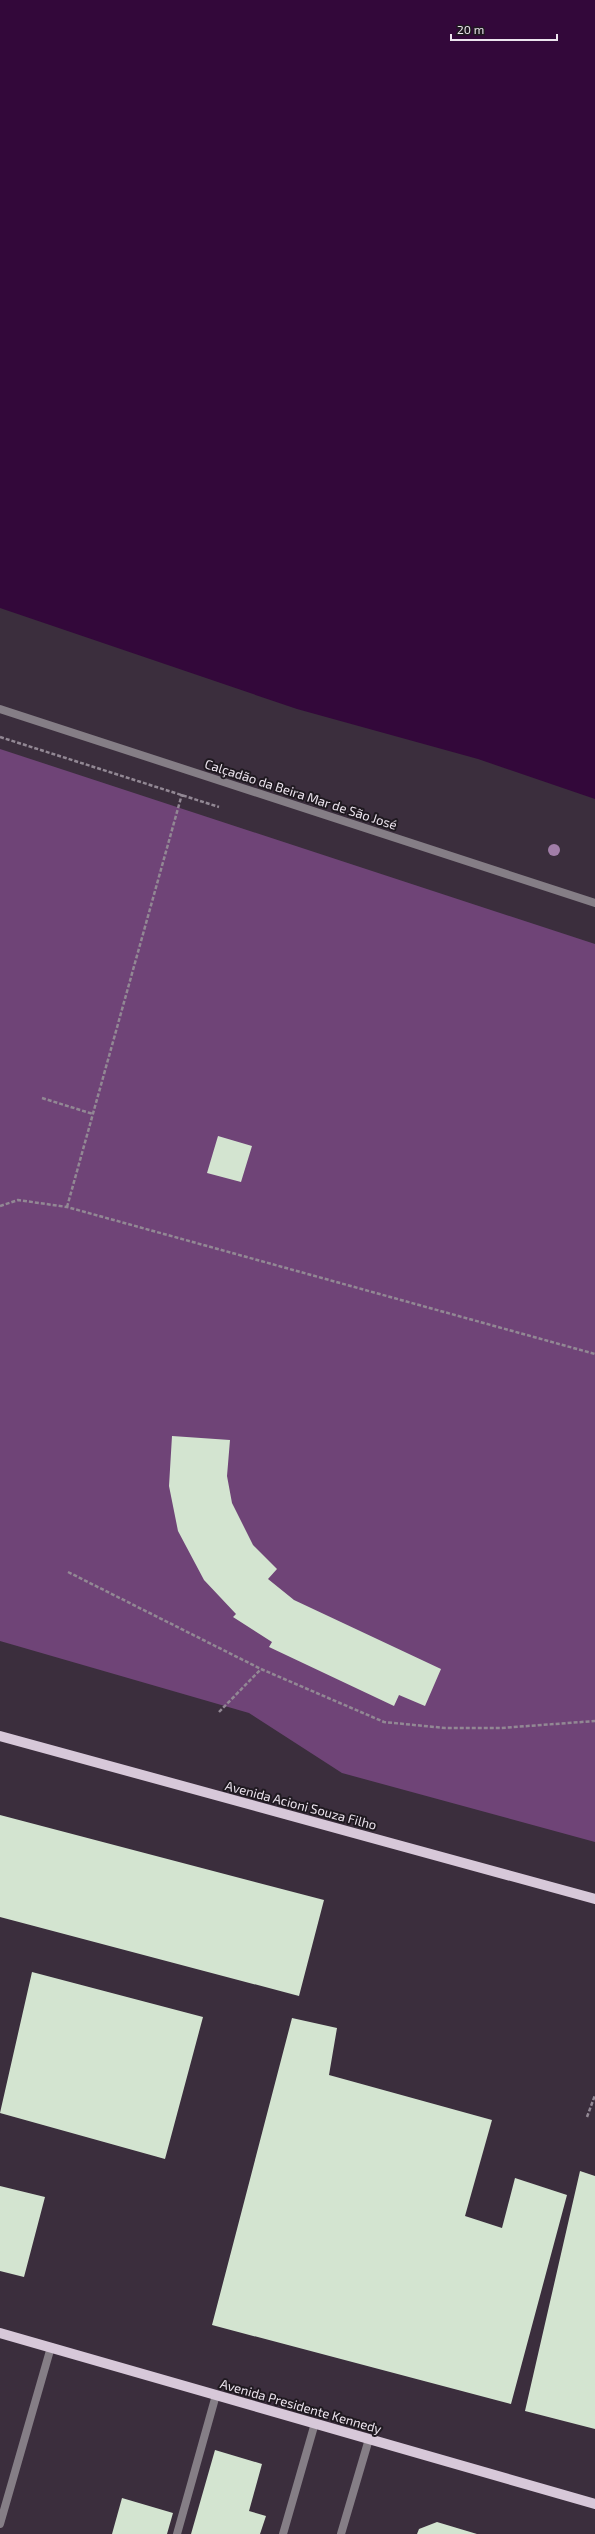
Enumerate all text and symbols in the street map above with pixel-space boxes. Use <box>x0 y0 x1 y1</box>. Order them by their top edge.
scale bar <box>451 16 557 42</box>
text: 20 m <box>457 22 484 36</box>
street label: Calçadão da Beira Mar de São José <box>202 755 399 834</box>
street label: Avenida Acioni Souza Filho <box>224 1777 378 1833</box>
street label: Avenida Presidente Kennedy <box>218 2375 384 2437</box>

